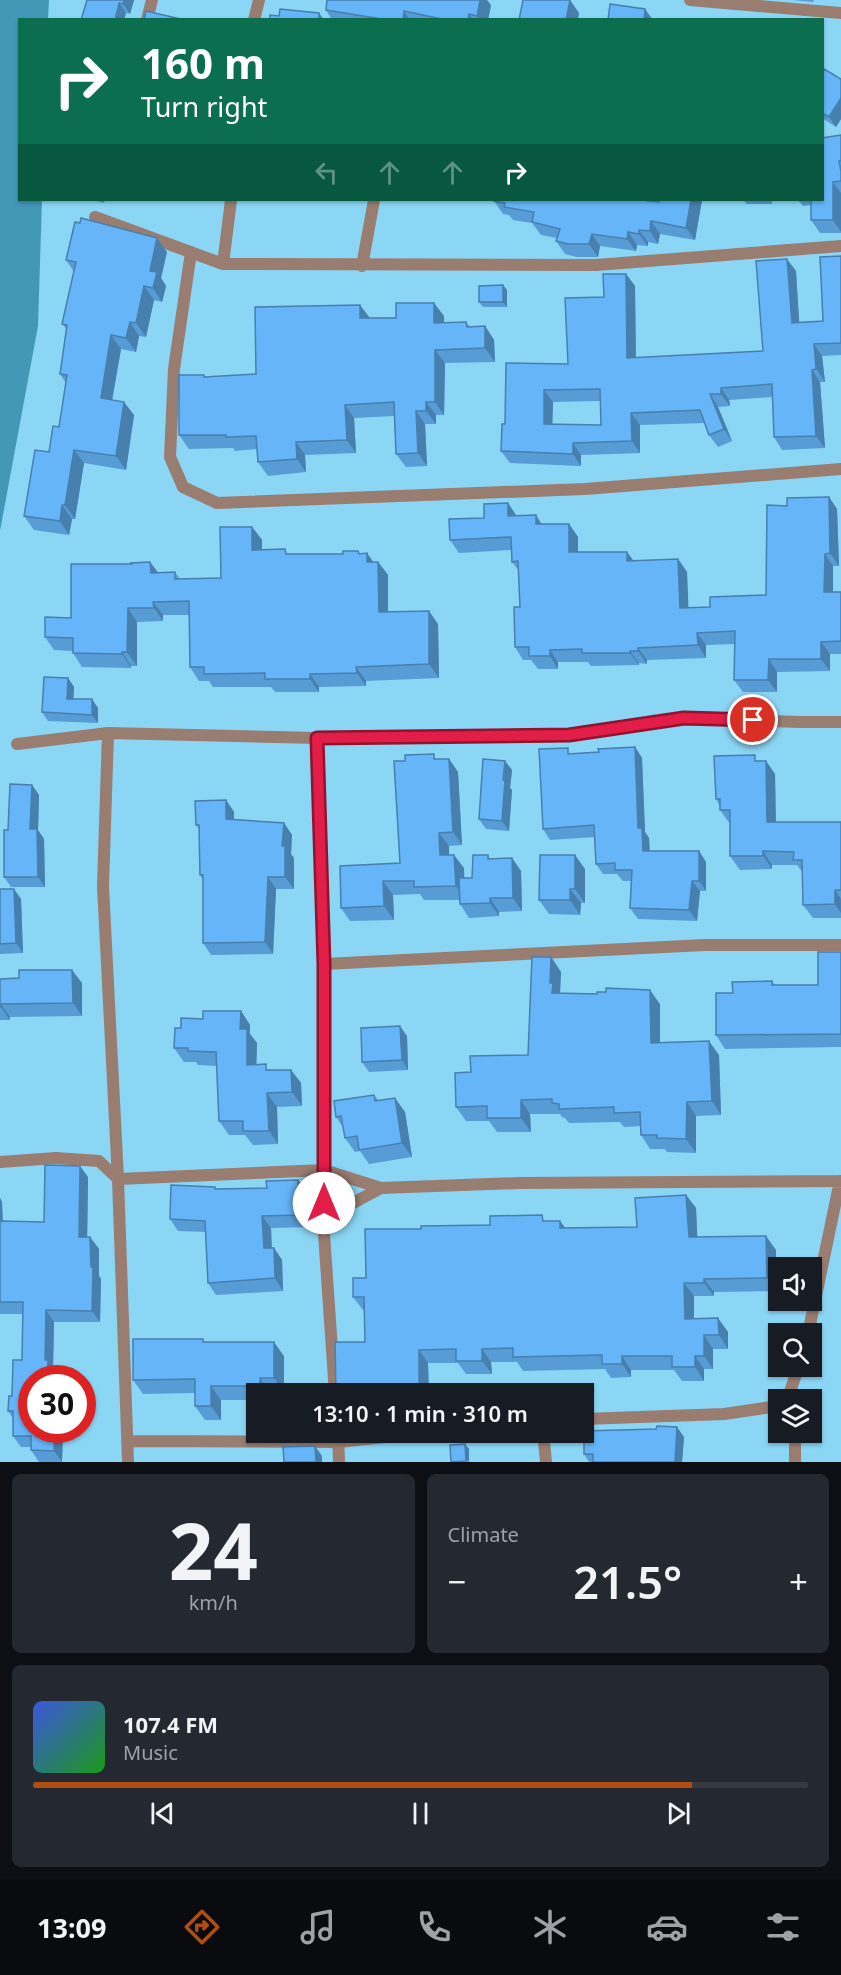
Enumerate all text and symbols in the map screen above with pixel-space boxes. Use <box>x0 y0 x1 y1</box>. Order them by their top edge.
text: 160 m <box>141 34 265 91</box>
icon: right <box>42 42 120 120</box>
text: Turn right <box>141 88 267 125</box>
icon: left <box>310 156 343 189</box>
icon: ahead <box>373 156 406 189</box>
icon: ahead <box>436 156 469 189</box>
icon: right <box>499 156 532 189</box>
pin <box>727 694 778 745</box>
icon: arrive <box>736 703 769 736</box>
position arrow <box>292 1171 356 1235</box>
map controls <box>768 1257 822 1443</box>
button: sound <box>768 1257 822 1311</box>
button: search <box>768 1323 822 1377</box>
speed limit sign: 30 <box>18 1365 96 1443</box>
button: layers <box>768 1389 822 1443</box>
text: 13:10 · 1 min · 310 m <box>312 1398 528 1428</box>
text: 24 <box>169 1497 258 1603</box>
text: Climate <box>448 1521 519 1548</box>
text: 21.5° <box>573 1551 682 1612</box>
text: − <box>448 1559 466 1604</box>
text: + <box>789 1559 808 1604</box>
text: km/h <box>189 1589 238 1616</box>
text: 107.4 FM <box>123 1709 218 1739</box>
text: Music <box>123 1739 178 1766</box>
icon: previous <box>146 1797 179 1830</box>
icon: pause <box>404 1797 437 1830</box>
icon: next <box>662 1797 695 1830</box>
icon: directions <box>181 1906 223 1948</box>
icon: music <box>297 1906 339 1948</box>
icon: phone <box>413 1906 455 1948</box>
icon: climate <box>529 1906 571 1948</box>
icon: car <box>646 1906 688 1948</box>
icon: filters <box>762 1906 804 1948</box>
text: 13:09 <box>37 1909 106 1946</box>

